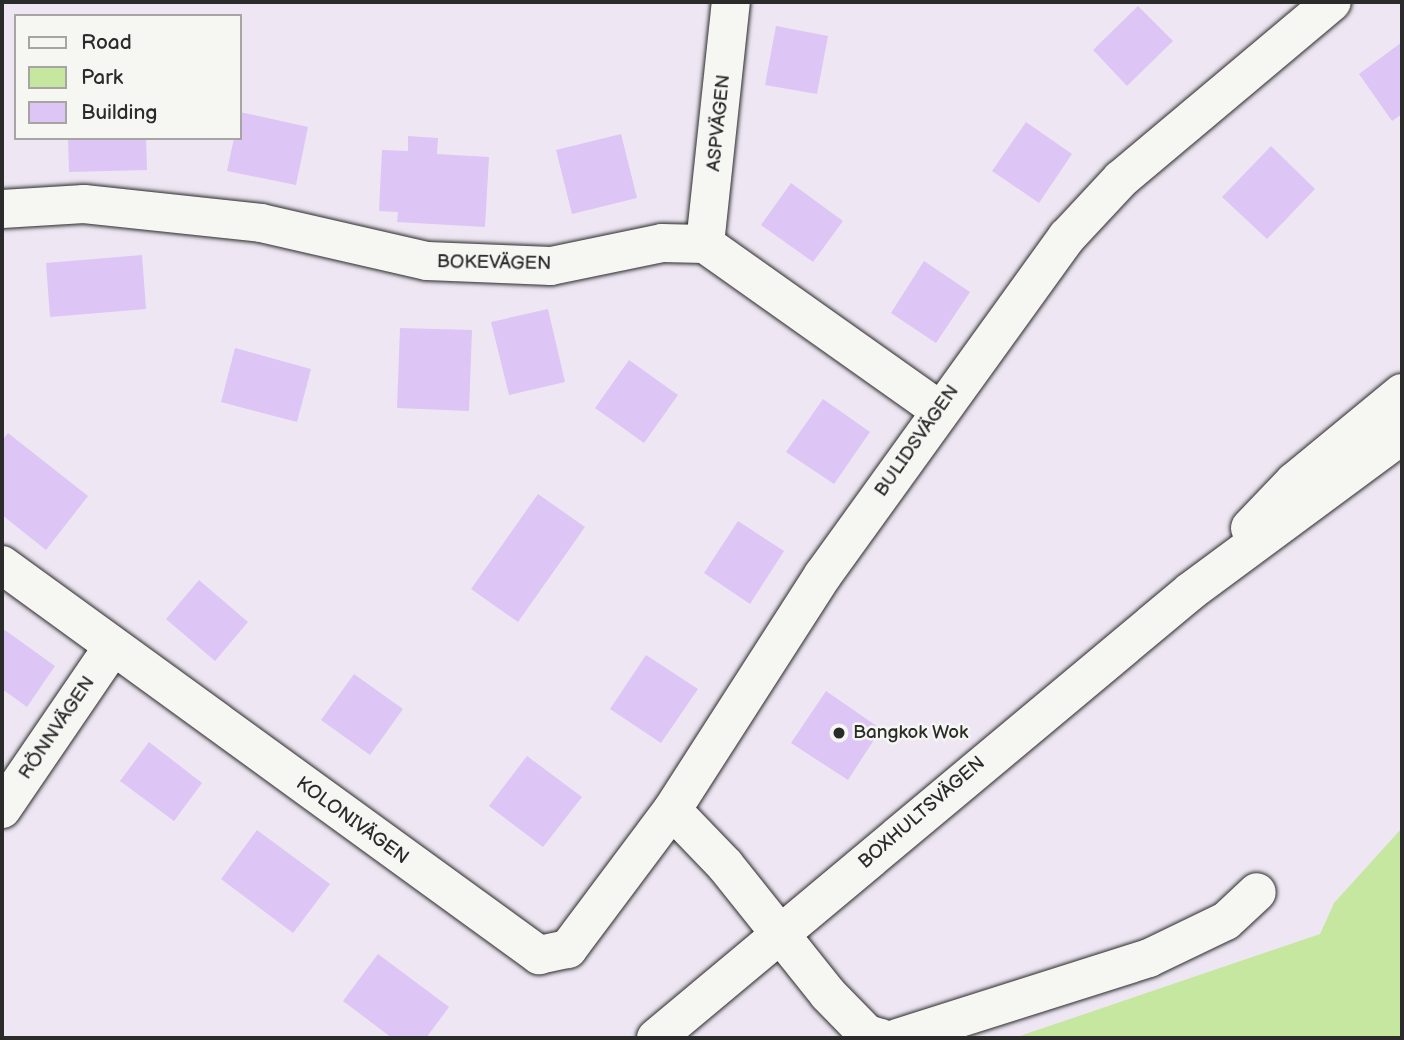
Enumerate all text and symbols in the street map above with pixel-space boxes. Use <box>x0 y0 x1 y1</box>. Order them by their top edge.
legend <box>14 14 242 140</box>
text: Road <box>81 30 132 55</box>
text: Park <box>81 65 123 90</box>
street label: ASPVÄGEN <box>703 73 735 173</box>
text: Building <box>81 100 157 125</box>
street label: BOKEVÄGEN <box>437 251 551 275</box>
street label: BULIDSVÄGEN <box>870 381 964 501</box>
street label: RÖNNVÄGEN <box>14 672 100 784</box>
place label: Bangkok Wok <box>853 722 969 744</box>
marker: Bangkok Wok <box>831 725 847 741</box>
street label: BOXHULTSVÄGEN <box>854 752 990 874</box>
street label: KOLONIVÄGEN <box>291 772 413 870</box>

